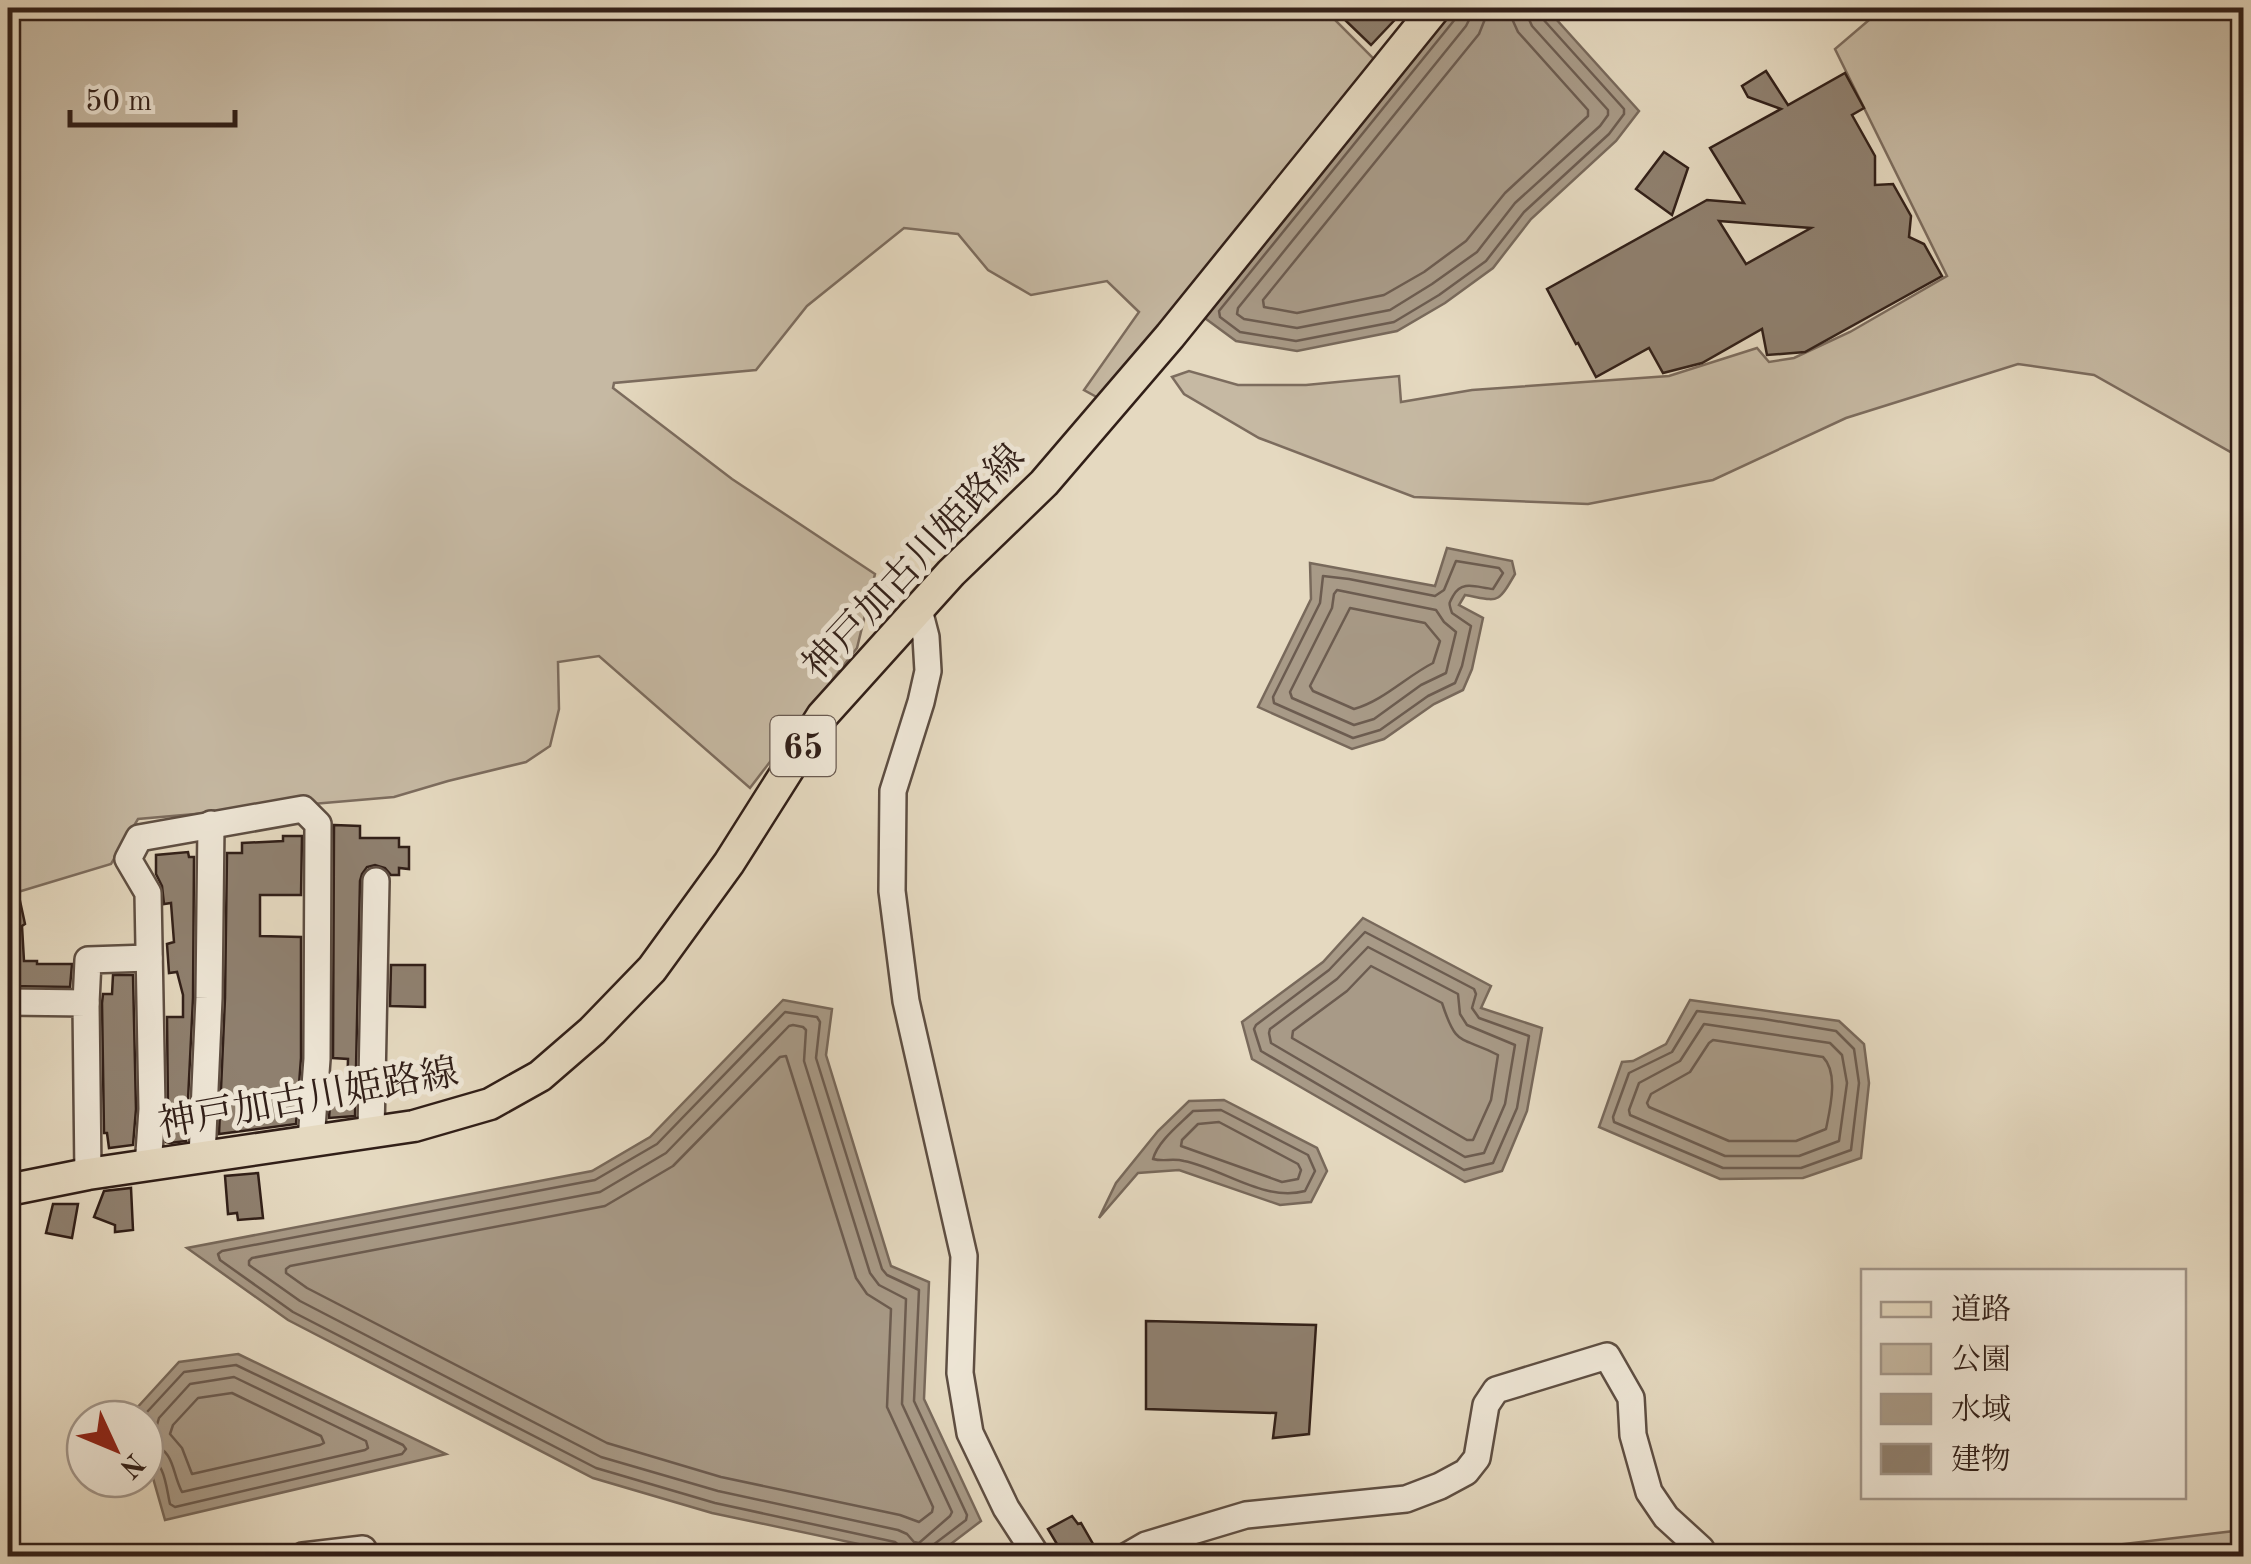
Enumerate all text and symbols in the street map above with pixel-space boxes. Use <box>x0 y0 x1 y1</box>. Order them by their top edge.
scale bar <box>70 65 235 127</box>
text: 50 m <box>85 87 152 117</box>
street label: 神戸加古川姫路線 <box>795 436 1033 687</box>
road number: 65 <box>770 716 836 776</box>
street label: 神戸加古川姫路線 <box>155 1051 462 1145</box>
legend <box>1861 1269 2186 1499</box>
text: 道路 <box>1951 1293 2011 1326</box>
text: 公園 <box>1951 1344 2011 1376</box>
text: 水域 <box>1951 1393 2011 1426</box>
north arrow <box>65 1399 165 1499</box>
text: 建物 <box>1951 1443 2011 1476</box>
text: N <box>113 1447 148 1482</box>

